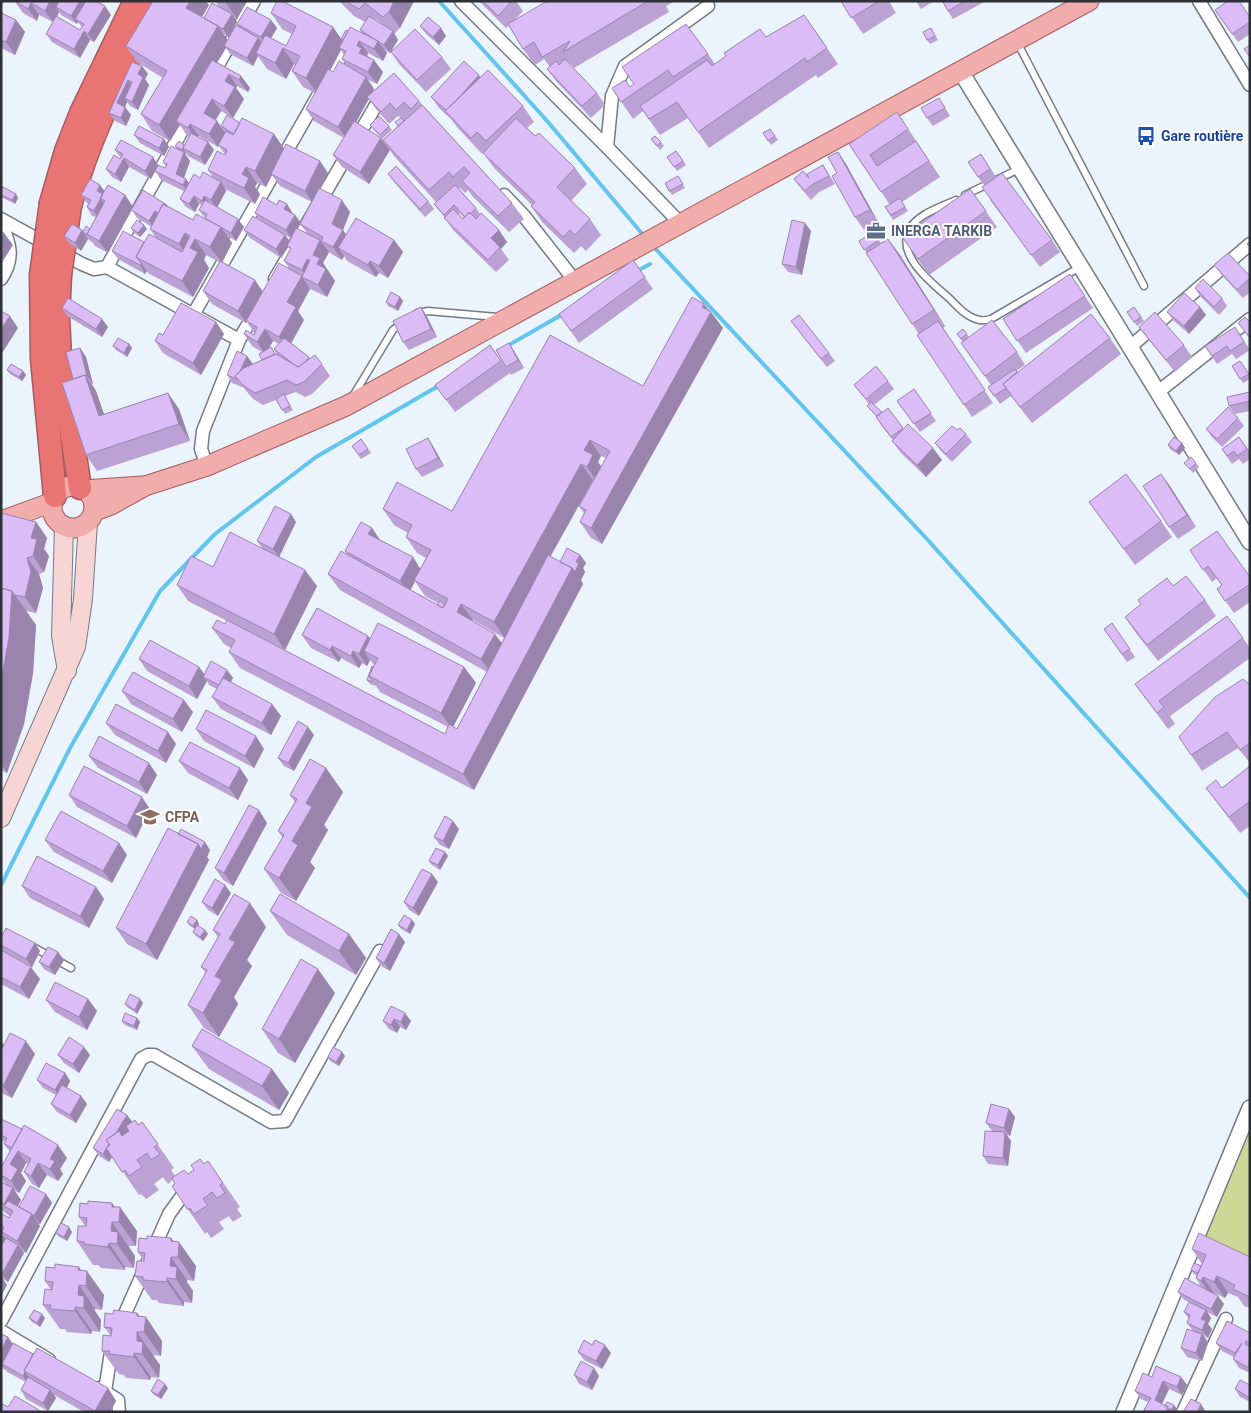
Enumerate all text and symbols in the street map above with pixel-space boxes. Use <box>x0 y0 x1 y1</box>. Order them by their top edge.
bus stop icon: Gare routière <box>1135 125 1157 147</box>
place label: Gare routière <box>1161 128 1244 144</box>
office icon: INERGA TARKIB <box>865 220 887 242</box>
place label: INERGA TARKIB <box>891 223 992 239</box>
school or university icon: CFPA <box>139 806 161 828</box>
place label: CFPA <box>165 809 200 825</box>

